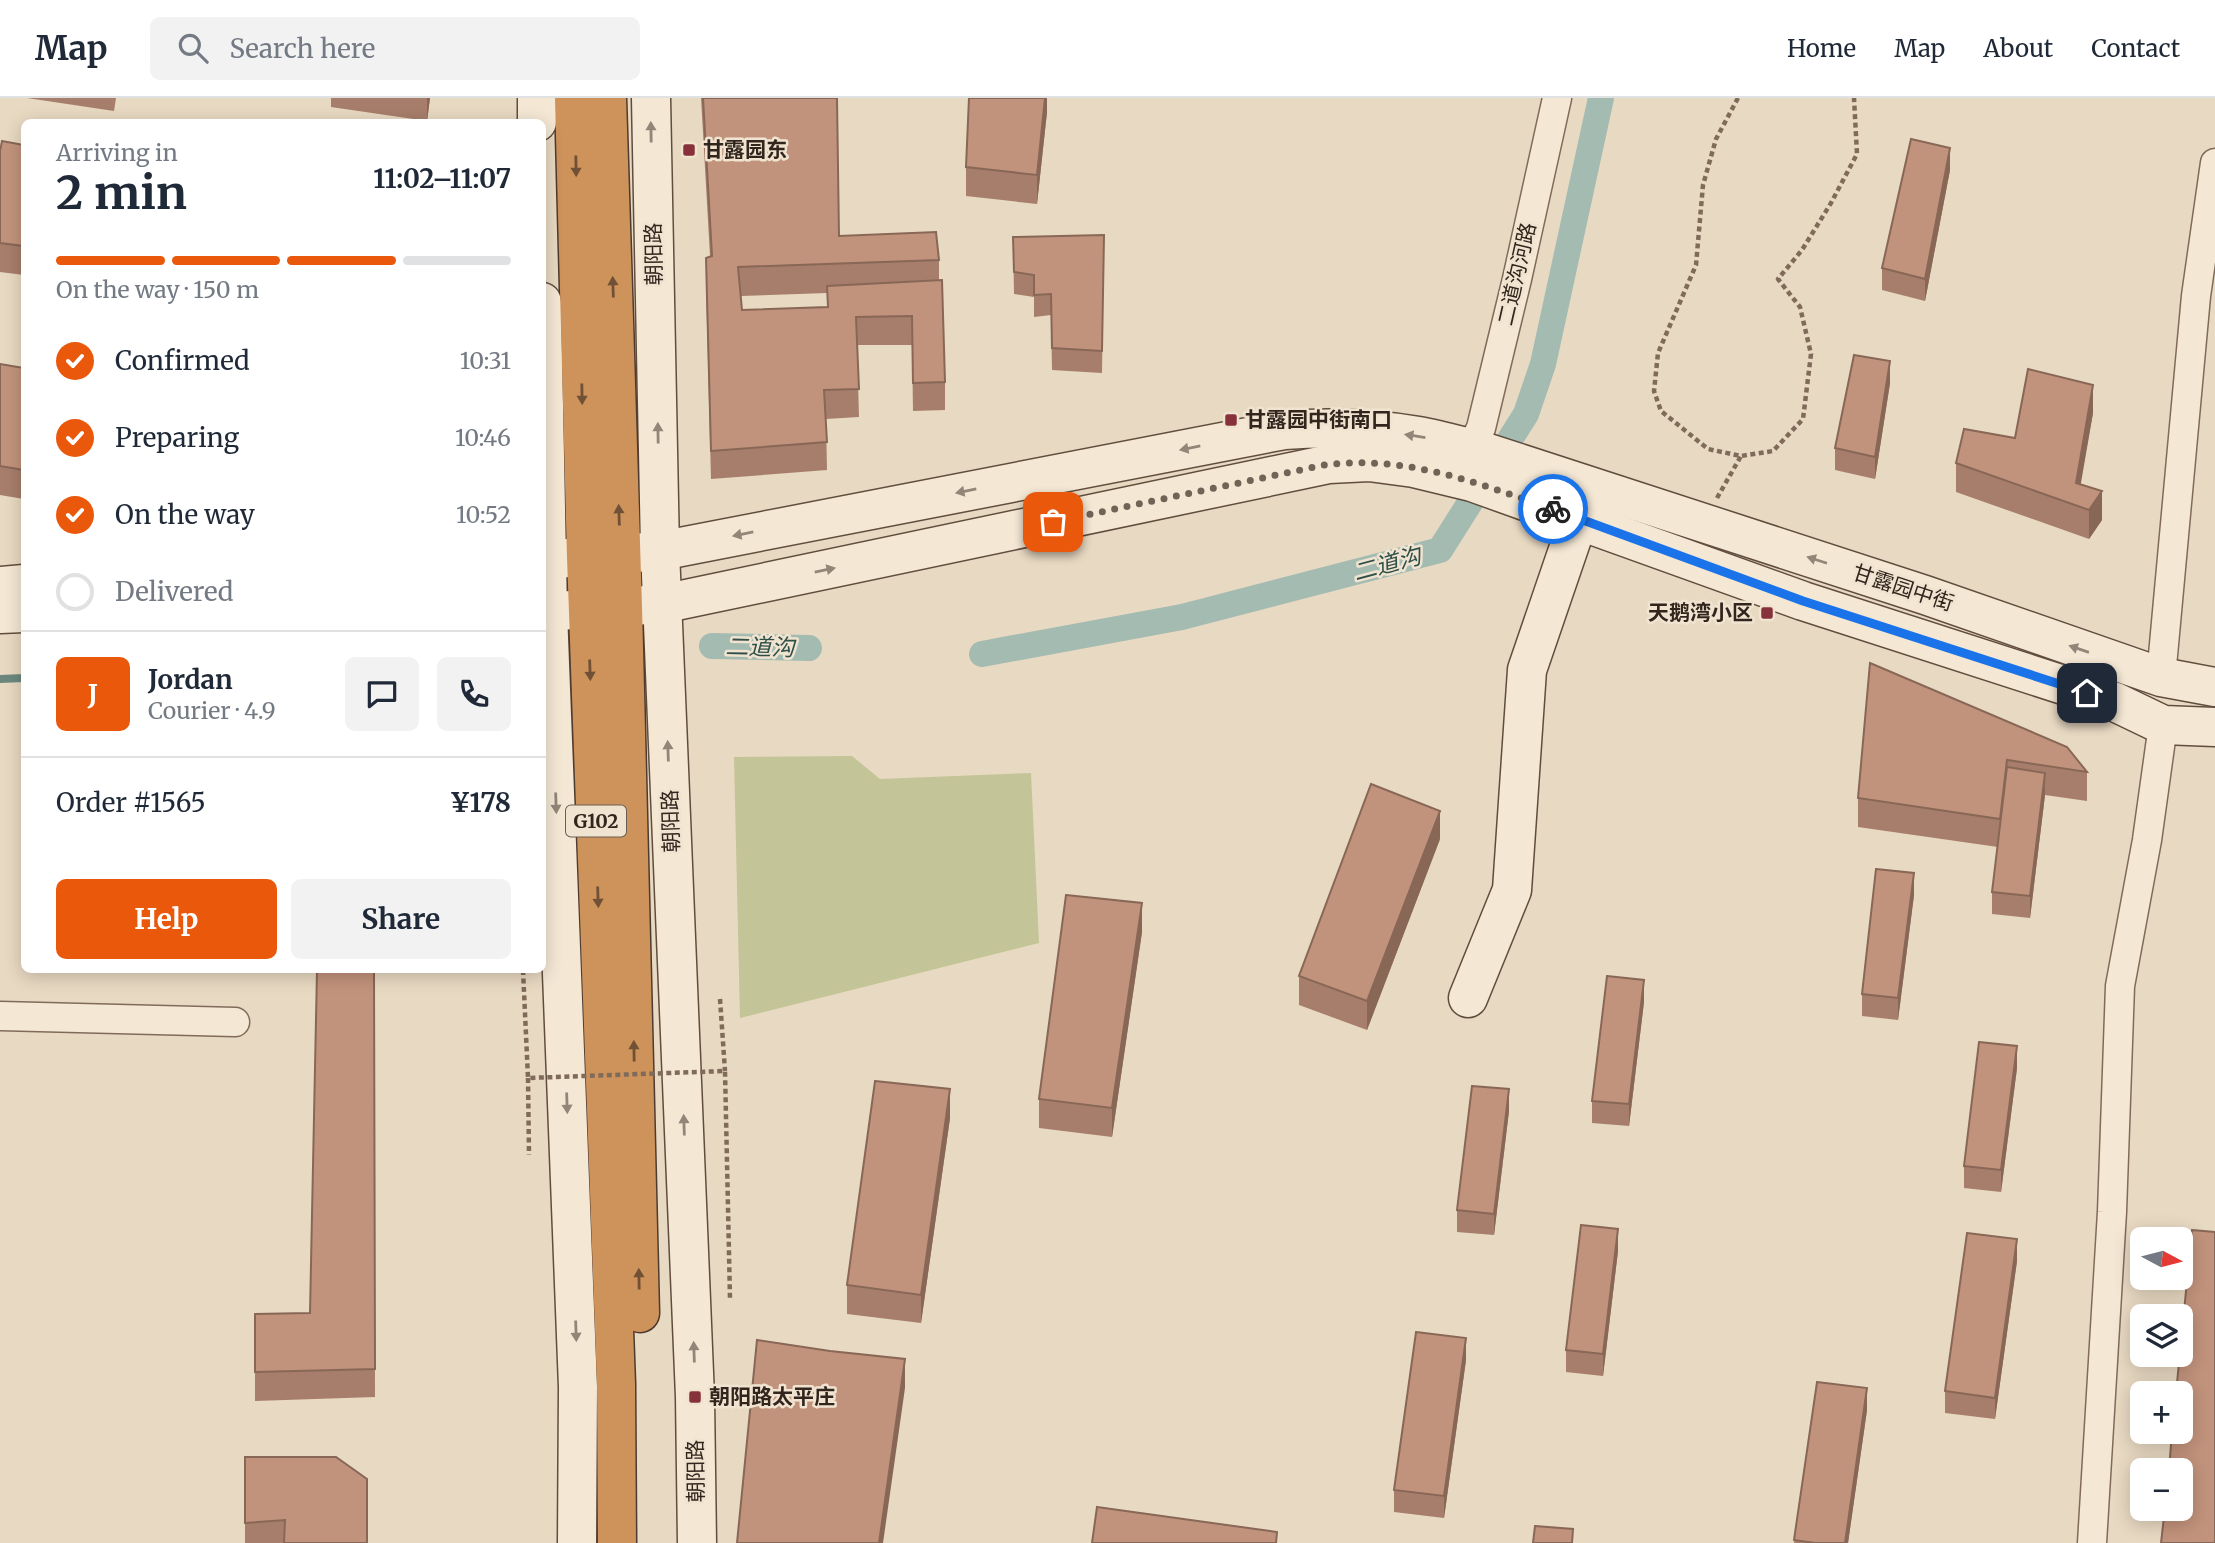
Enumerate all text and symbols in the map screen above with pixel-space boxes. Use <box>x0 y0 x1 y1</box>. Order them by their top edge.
search box <box>150 17 640 80</box>
text: Map <box>35 28 108 69</box>
icon: search <box>174 29 212 67</box>
text: Search here <box>230 32 375 65</box>
text: Home <box>1787 33 1856 64</box>
text: Map <box>1894 33 1945 64</box>
text: About <box>1983 33 2053 64</box>
text: Contact <box>2091 33 2180 64</box>
one-way arrow <box>645 121 657 143</box>
place label: 甘露园东 <box>703 136 787 163</box>
text: Arriving in <box>56 138 178 167</box>
marker: 甘露园东 <box>681 142 697 158</box>
one-way arrow <box>570 155 582 177</box>
text: 11:02–11:07 <box>373 162 511 195</box>
text: 2 min <box>56 164 187 222</box>
street label: 二道沟河路 <box>1492 220 1541 328</box>
street label: 朝阳路 <box>639 222 668 286</box>
text: On the way · 150 m <box>56 275 259 304</box>
one-way arrow <box>607 276 618 298</box>
icon: check <box>56 342 94 380</box>
text: Confirmed <box>115 344 250 377</box>
text: 10:31 <box>460 346 511 375</box>
one-way arrow <box>576 383 587 405</box>
place label: 甘露园中街南口 <box>1245 406 1392 433</box>
marker: 甘露园中街南口 <box>1223 412 1239 428</box>
icon: check <box>56 419 94 457</box>
text: Preparing <box>115 421 239 454</box>
one-way arrow <box>652 422 663 444</box>
text: 10:46 <box>455 423 511 452</box>
one-way arrow <box>1404 430 1426 441</box>
one-way arrow <box>1179 442 1201 453</box>
courier <box>1518 474 1588 544</box>
one-way arrow <box>955 486 977 497</box>
icon: bike <box>1534 490 1572 528</box>
pin <box>1023 492 1083 552</box>
icon: check <box>56 496 94 534</box>
text: On the way <box>115 498 255 531</box>
text: 10:52 <box>456 500 511 529</box>
icon: bag <box>1034 503 1072 541</box>
one-way arrow <box>613 504 624 526</box>
one-way arrow <box>732 529 754 540</box>
water label: 二道沟 <box>1350 540 1427 586</box>
one-way arrow <box>1806 555 1827 565</box>
street label: 甘露园中街 <box>1849 558 1957 617</box>
one-way arrow <box>814 565 836 576</box>
text: Delivered <box>115 575 234 608</box>
place label: 天鹅湾小区 <box>1648 599 1753 626</box>
marker: 天鹅湾小区 <box>1759 605 1775 621</box>
water label: 二道沟 <box>725 631 798 662</box>
one-way arrow <box>2068 643 2089 654</box>
button: chat <box>345 657 419 731</box>
button: phone <box>437 657 511 731</box>
one-way arrow <box>584 659 595 681</box>
text: Jordan <box>148 663 233 696</box>
pin <box>2057 663 2117 723</box>
icon: home <box>2068 674 2106 712</box>
text: J <box>88 678 98 711</box>
text: Courier · 4.9 <box>148 696 276 725</box>
one-way arrow <box>663 740 674 762</box>
text: Order #1565 <box>56 786 206 819</box>
text: ¥178 <box>450 786 511 819</box>
street label: 朝阳路 <box>656 789 685 853</box>
one-way arrow <box>550 792 561 814</box>
road number: G102 <box>566 806 626 836</box>
button: Help <box>56 879 277 959</box>
button: Share <box>291 879 511 959</box>
one-way arrow <box>593 887 604 909</box>
one-way arrow <box>628 1040 639 1062</box>
one-way arrow <box>562 1093 573 1115</box>
one-way arrow <box>679 1114 690 1136</box>
north arrow <box>2130 1227 2193 1290</box>
map controls <box>2130 1227 2193 1521</box>
one-way arrow <box>634 1268 645 1290</box>
button: layers <box>2130 1304 2193 1367</box>
one-way arrow <box>570 1320 581 1342</box>
one-way arrow <box>688 1341 699 1363</box>
button: + <box>2130 1381 2193 1444</box>
place label: 朝阳路太平庄 <box>709 1383 835 1410</box>
marker: 朝阳路太平庄 <box>687 1389 703 1405</box>
street label: 朝阳路 <box>681 1439 710 1503</box>
button: − <box>2130 1458 2193 1521</box>

